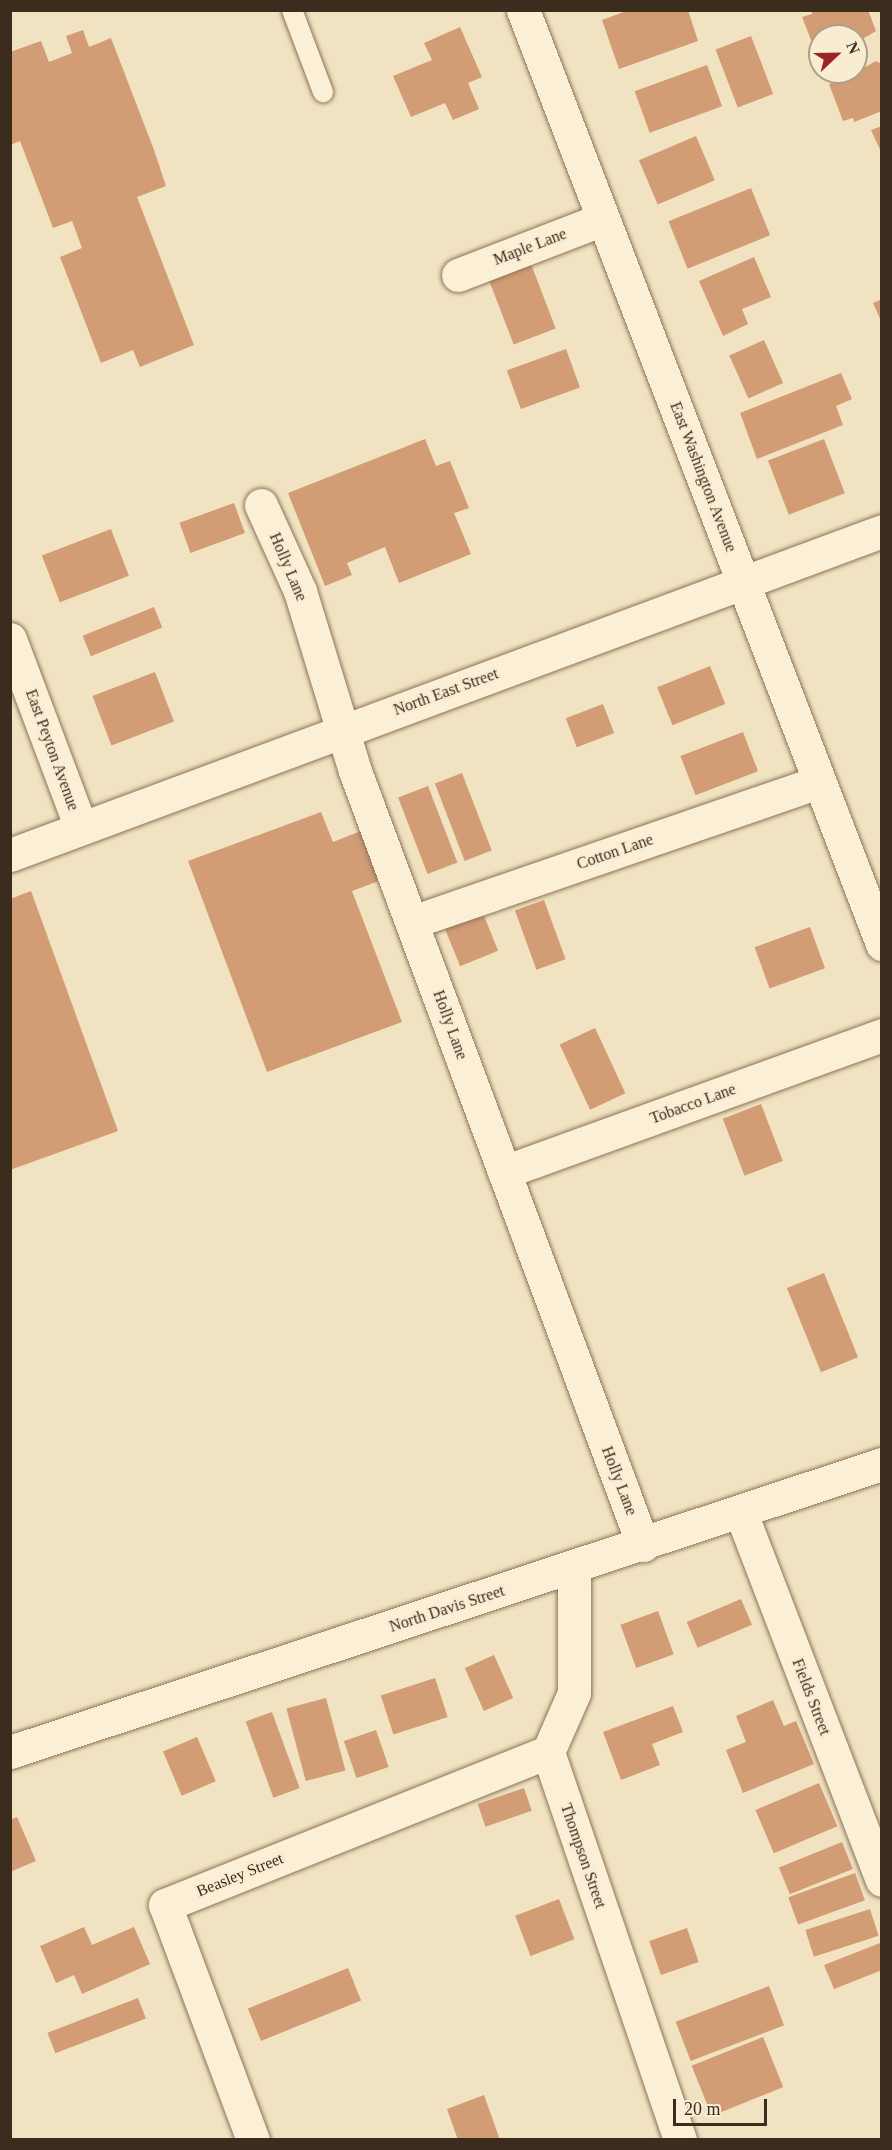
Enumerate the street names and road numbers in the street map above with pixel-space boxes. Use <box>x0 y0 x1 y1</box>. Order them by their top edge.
street label: Maple Lane <box>491 224 569 270</box>
street label: East Washington Avenue <box>665 399 741 555</box>
street label: Holly Lane <box>265 530 311 604</box>
street label: North East Street <box>391 664 501 720</box>
street label: East Peyton Avenue <box>21 686 83 814</box>
street label: Cotton Lane <box>574 830 656 874</box>
street label: Holly Lane <box>429 988 471 1062</box>
street label: Tobacco Lane <box>647 1080 739 1128</box>
street label: Holly Lane <box>597 1444 641 1518</box>
street label: North Davis Street <box>387 1581 507 1637</box>
street label: Fields Street <box>788 1656 834 1738</box>
street label: Thompson Street <box>556 1801 610 1911</box>
street label: Beasley Street <box>194 1849 286 1901</box>

